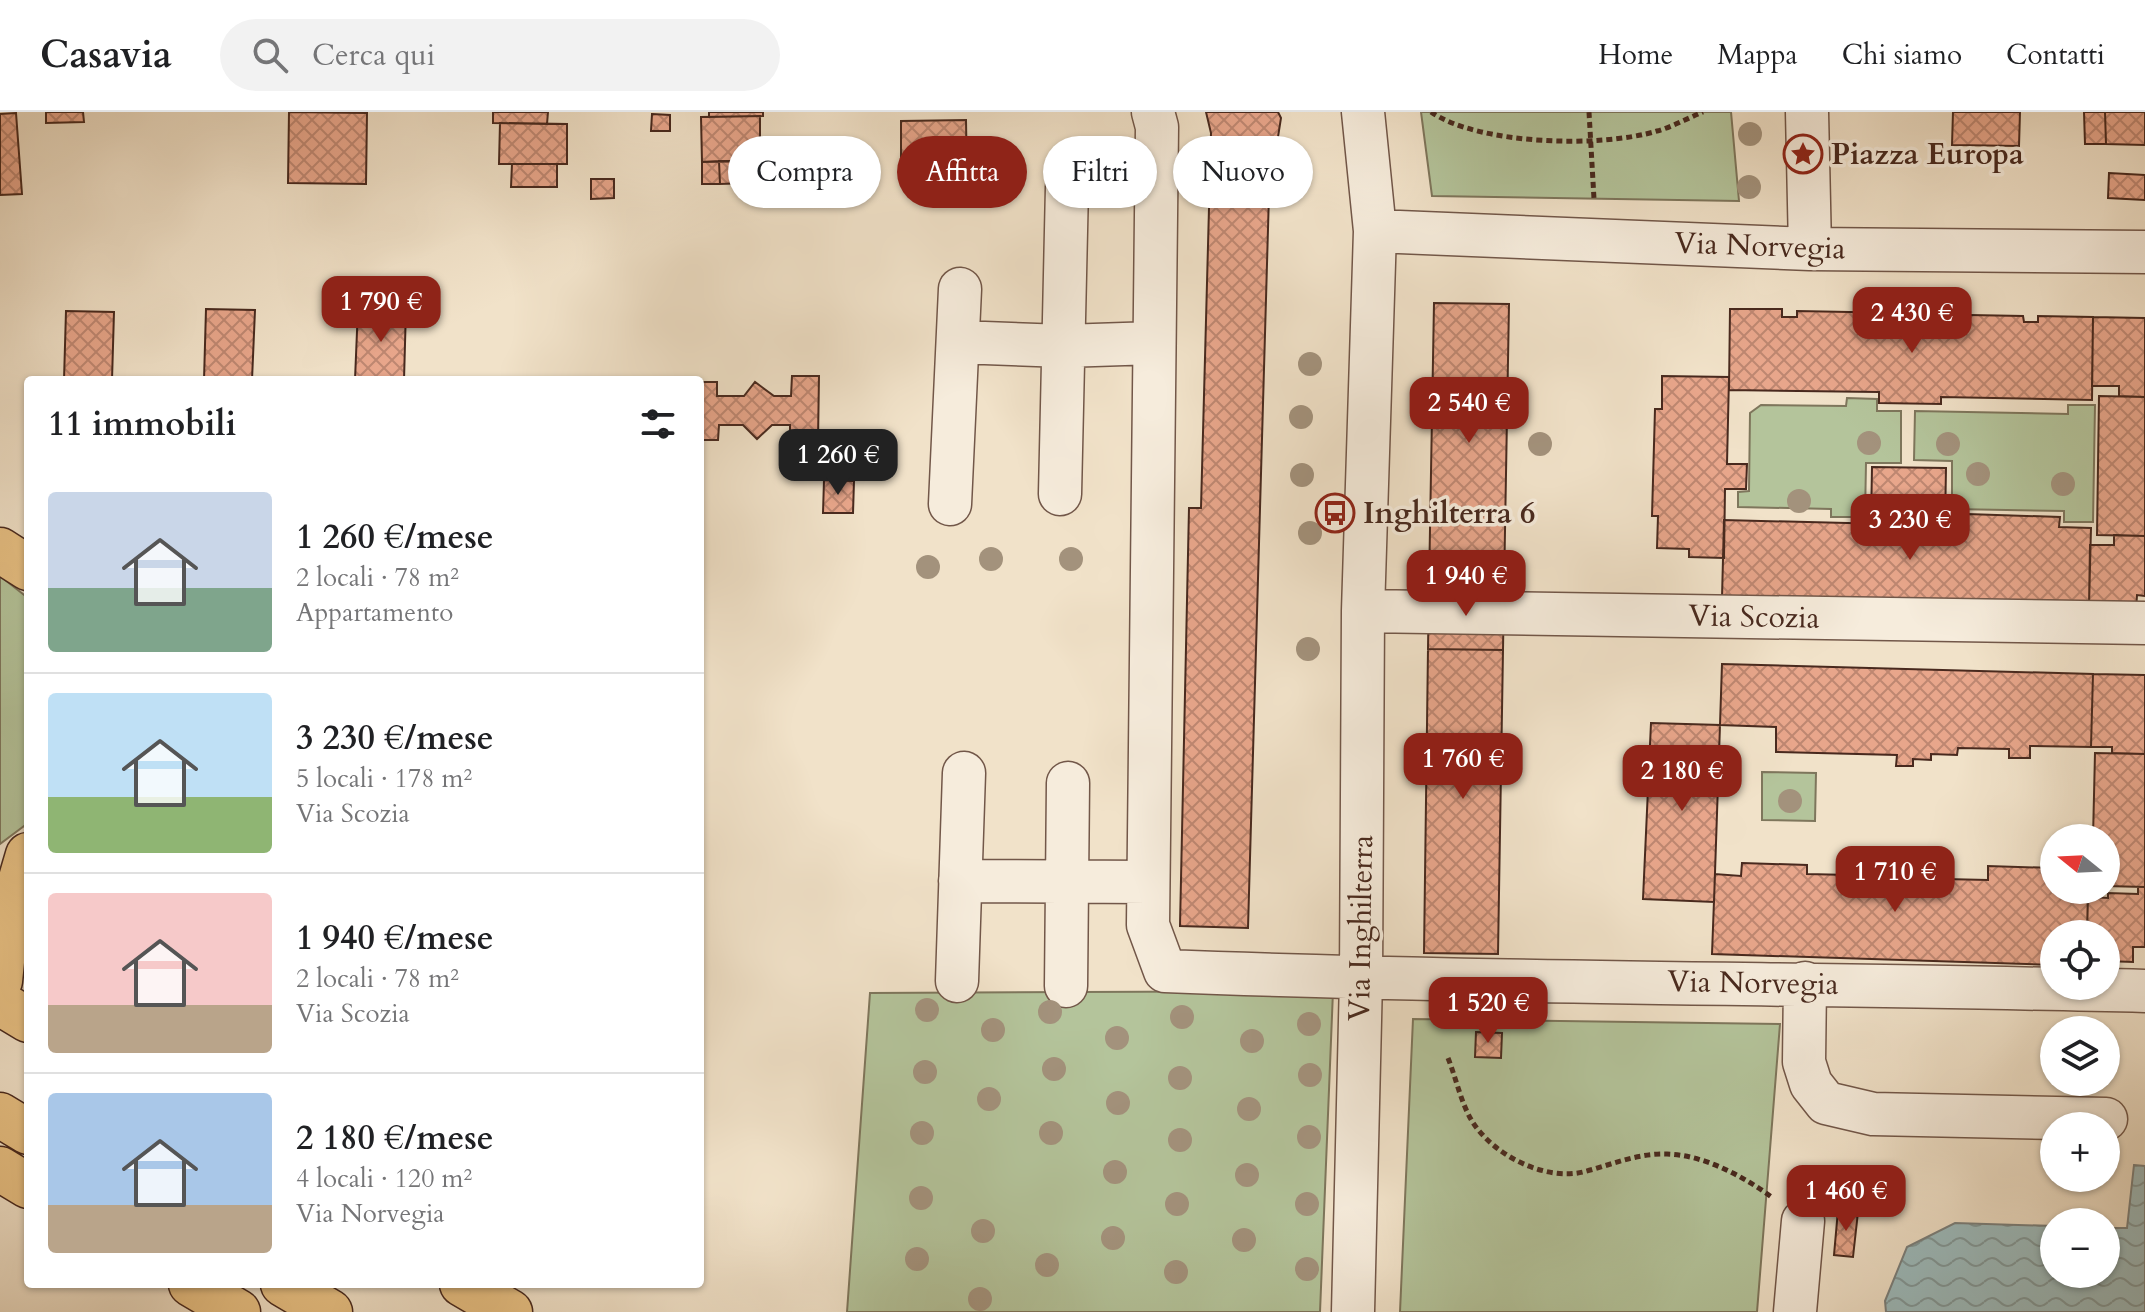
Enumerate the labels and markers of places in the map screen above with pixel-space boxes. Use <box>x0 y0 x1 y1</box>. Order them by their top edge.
place icon: Piazza Europa <box>1782 133 1824 175</box>
place label: Piazza Europa <box>1831 134 2024 175</box>
pin: 1 790 € <box>307 276 455 344</box>
pin: 2 430 € <box>1838 287 1986 355</box>
pin: 2 540 € <box>1395 377 1543 445</box>
pin: 1 260 € <box>764 429 912 497</box>
bus stop icon: Inghilterra 6 <box>1314 492 1356 534</box>
place label: Inghilterra 6 <box>1363 493 1535 534</box>
pin: 3 230 € <box>1836 494 1984 562</box>
pin: 1 940 € <box>1392 550 1540 618</box>
pin: 1 760 € <box>1389 733 1537 801</box>
pin: 2 180 € <box>1608 745 1756 813</box>
pin: 1 710 € <box>1821 846 1969 914</box>
pin: 1 520 € <box>1414 977 1562 1045</box>
pin: 1 460 € <box>1772 1165 1920 1233</box>

